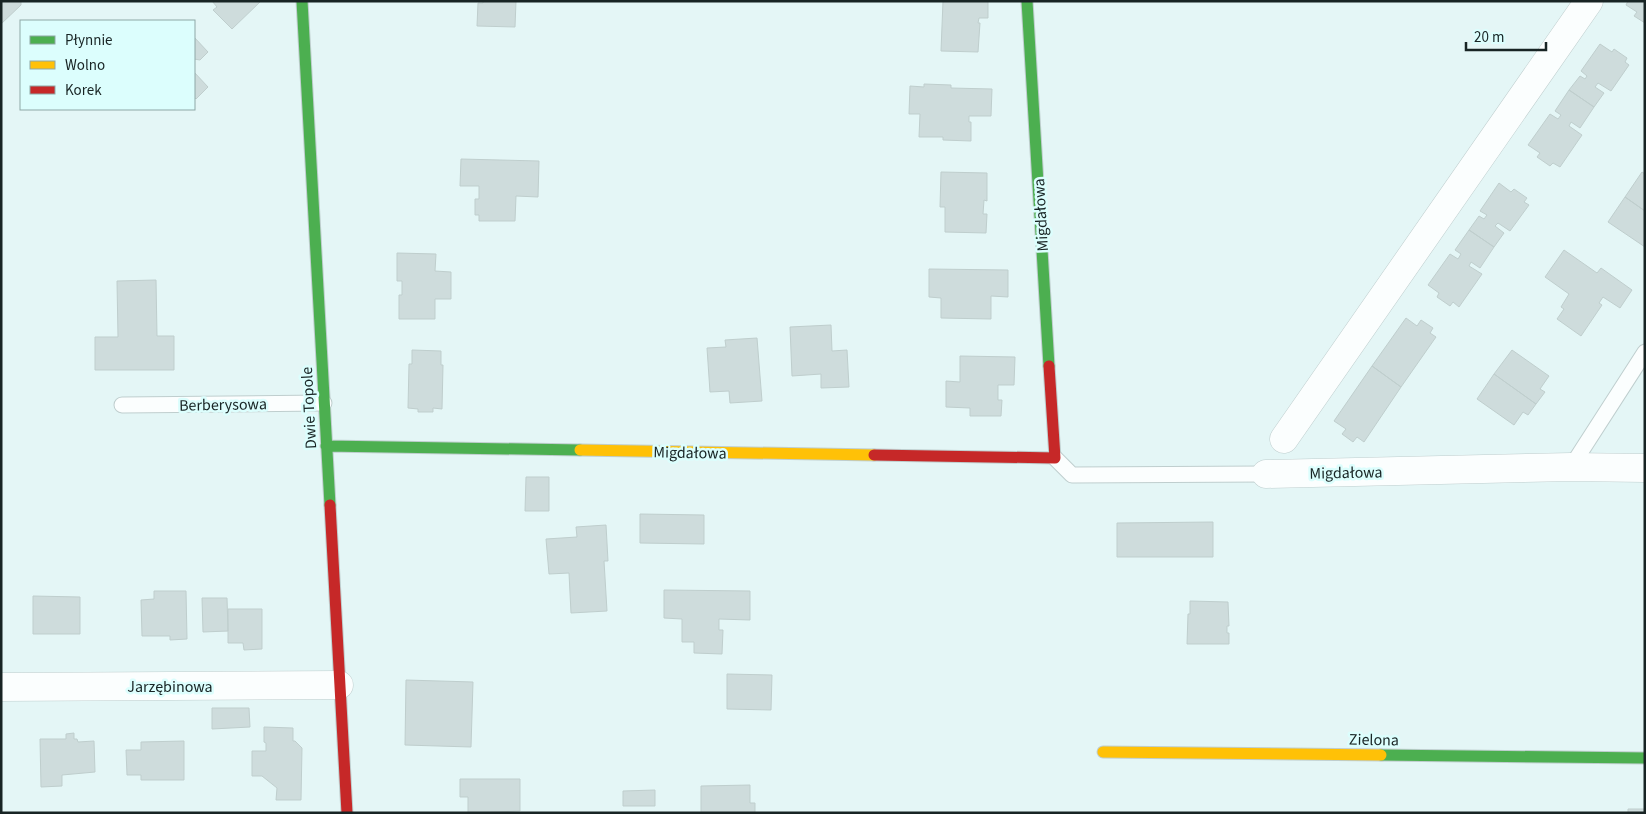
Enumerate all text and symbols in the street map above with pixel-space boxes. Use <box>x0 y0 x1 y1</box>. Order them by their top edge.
legend <box>20 20 195 110</box>
scale bar <box>1466 20 1546 52</box>
text: 20 m <box>1474 27 1504 48</box>
text: Płynnie <box>65 30 113 51</box>
text: Wolno <box>65 55 105 76</box>
text: Korek <box>65 80 102 101</box>
street label: Migdałowa <box>1028 178 1054 252</box>
street label: Dwie Topole <box>296 366 322 450</box>
street label: Berberysowa <box>179 393 267 417</box>
street label: Migdałowa <box>653 441 727 465</box>
street label: Migdałowa <box>1309 461 1383 485</box>
street label: Jarzębinowa <box>127 676 213 698</box>
street label: Zielona <box>1349 729 1399 751</box>

